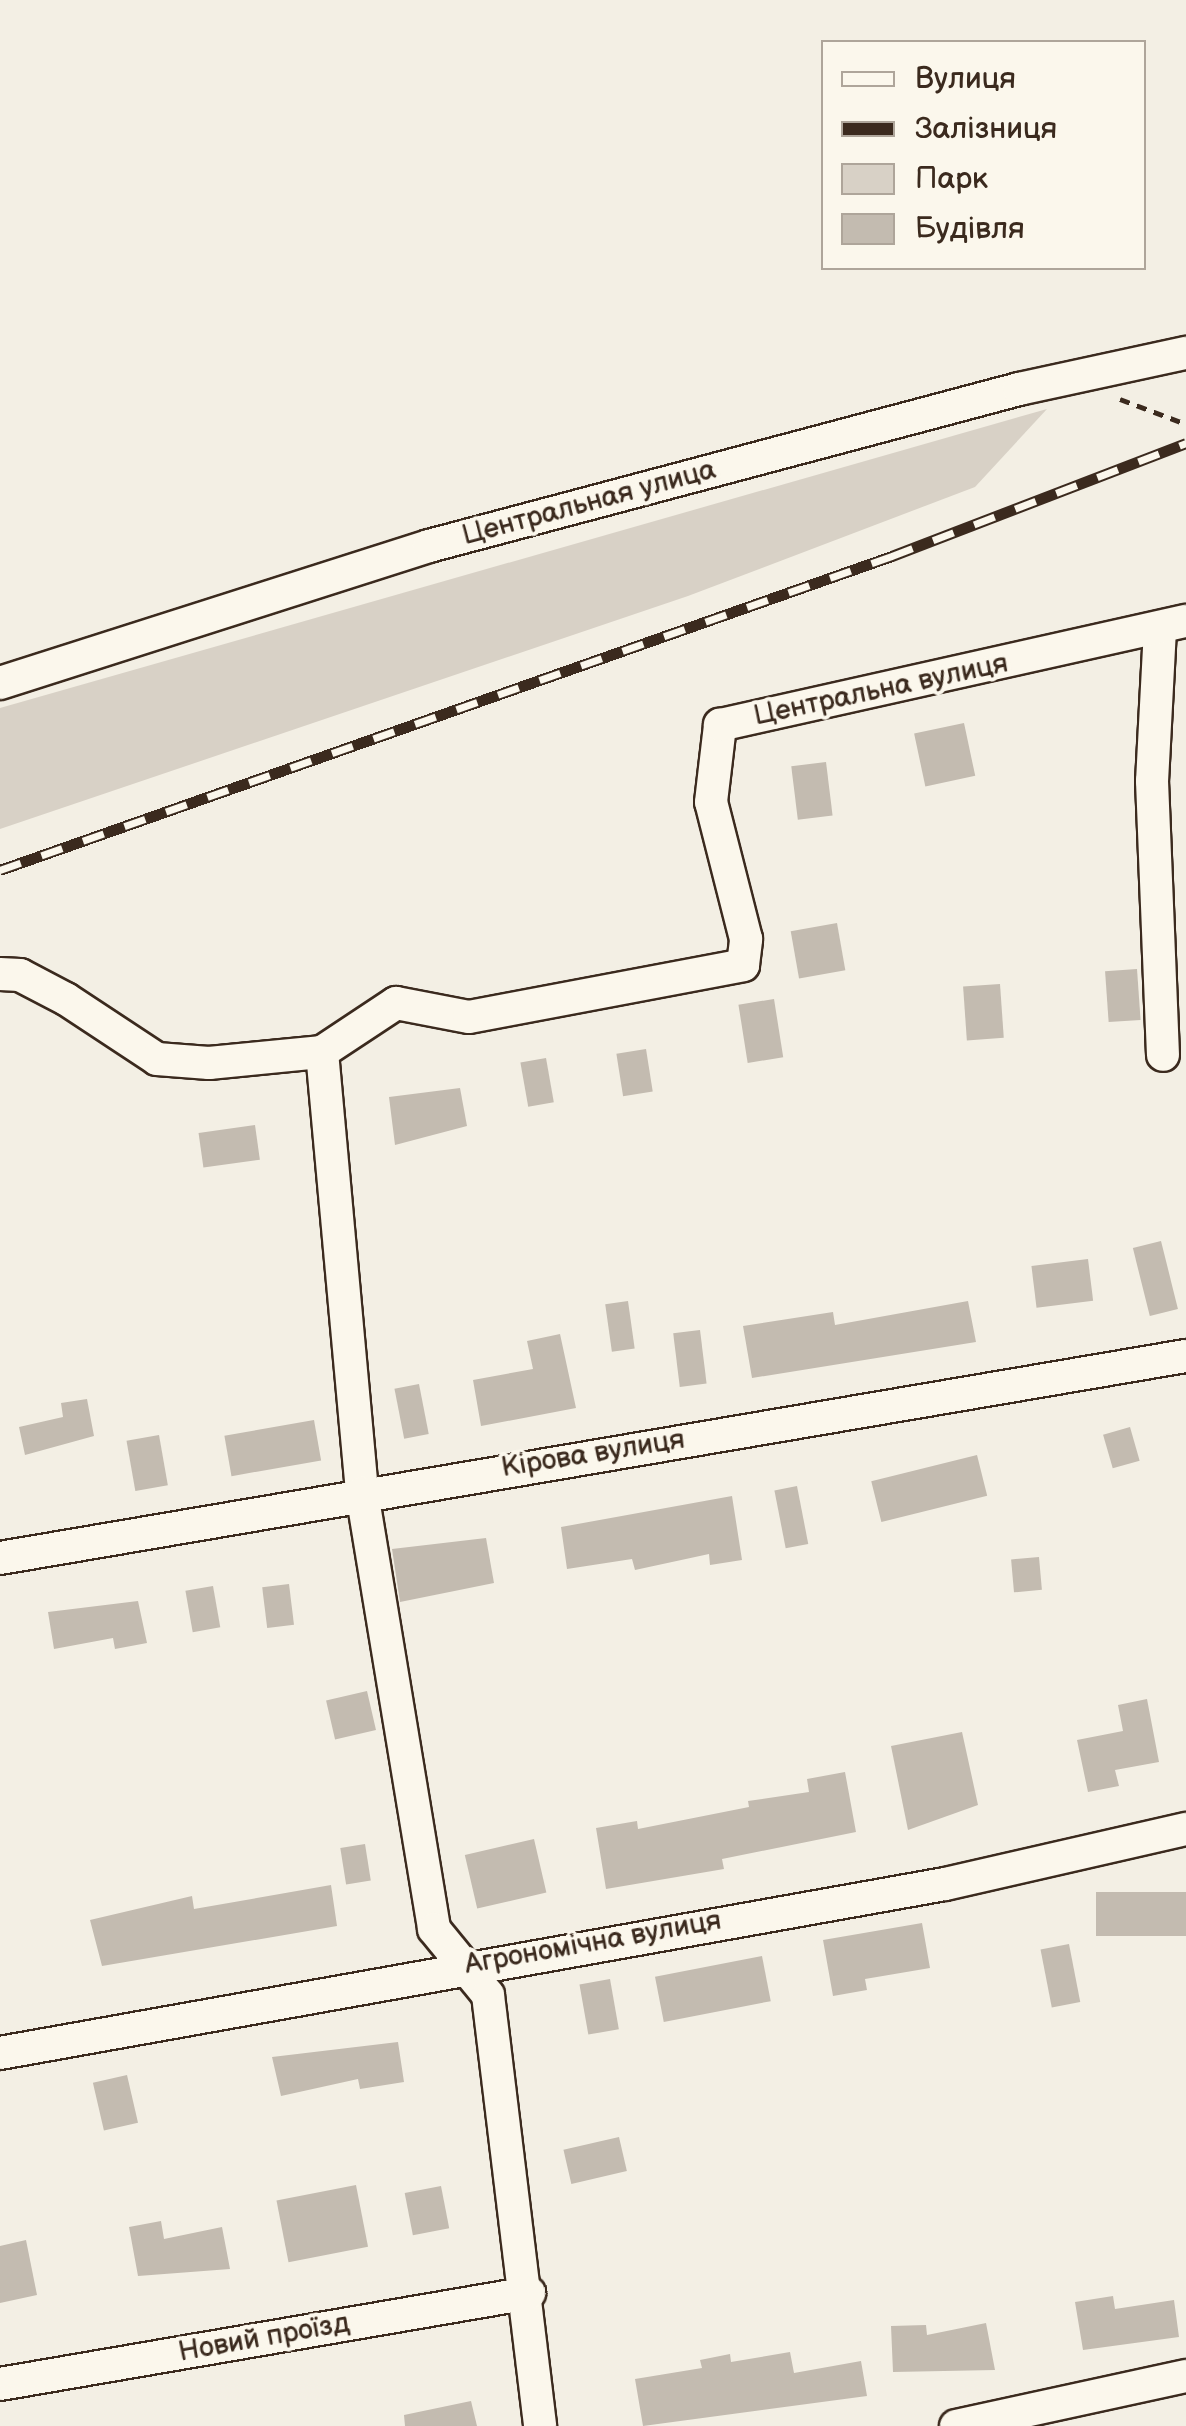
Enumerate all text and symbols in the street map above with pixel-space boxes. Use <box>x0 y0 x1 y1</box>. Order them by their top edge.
legend <box>821 40 1146 270</box>
text: Вулиця <box>915 61 1016 97</box>
text: Залізниця <box>915 111 1057 147</box>
text: Парк <box>915 161 988 197</box>
text: Будівля <box>915 211 1025 247</box>
street label: Центральная улица <box>459 453 719 553</box>
street label: Центральна вулиця <box>751 647 1011 733</box>
street label: Кірова вулиця <box>499 1423 687 1485</box>
street label: Агрономічна вулиця <box>462 1904 724 1982</box>
street label: Новий проїзд <box>176 2306 352 2370</box>

